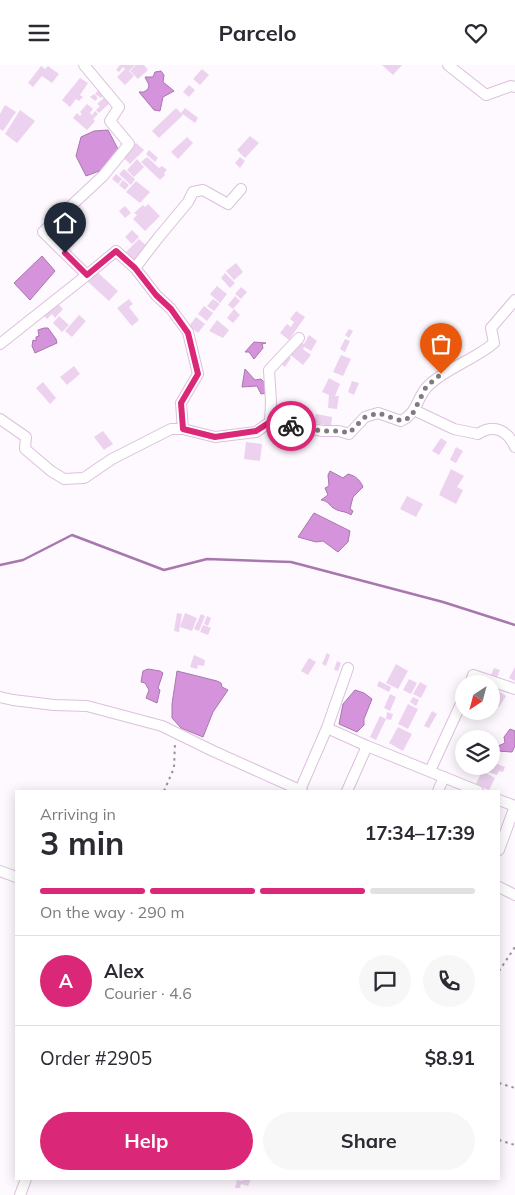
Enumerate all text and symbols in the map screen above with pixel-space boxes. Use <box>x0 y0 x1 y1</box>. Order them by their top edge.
icon: menu <box>25 19 53 47</box>
text: Parcelo <box>219 19 296 47</box>
icon: heart <box>462 19 490 47</box>
pin <box>44 202 86 253</box>
icon: home <box>51 209 79 237</box>
pin <box>420 323 462 374</box>
icon: bag <box>427 330 455 358</box>
courier <box>266 401 316 451</box>
icon: bike <box>277 412 305 440</box>
north arrow <box>455 675 500 720</box>
map controls <box>455 675 500 775</box>
button: layers <box>455 730 500 775</box>
text: Arriving in <box>40 804 116 824</box>
text: 17:34–17:39 <box>365 821 475 845</box>
text: 3 min <box>40 823 124 863</box>
text: On the way · 290 m <box>40 902 185 922</box>
button: chat <box>359 955 411 1007</box>
button: phone <box>423 955 475 1007</box>
text: Alex <box>104 959 144 983</box>
text: A <box>59 969 73 993</box>
text: Courier · 4.6 <box>104 983 192 1003</box>
text: Order #2905 <box>40 1046 152 1070</box>
text: $8.91 <box>425 1046 475 1070</box>
button: Help <box>40 1112 253 1170</box>
button: Share <box>263 1112 475 1170</box>

